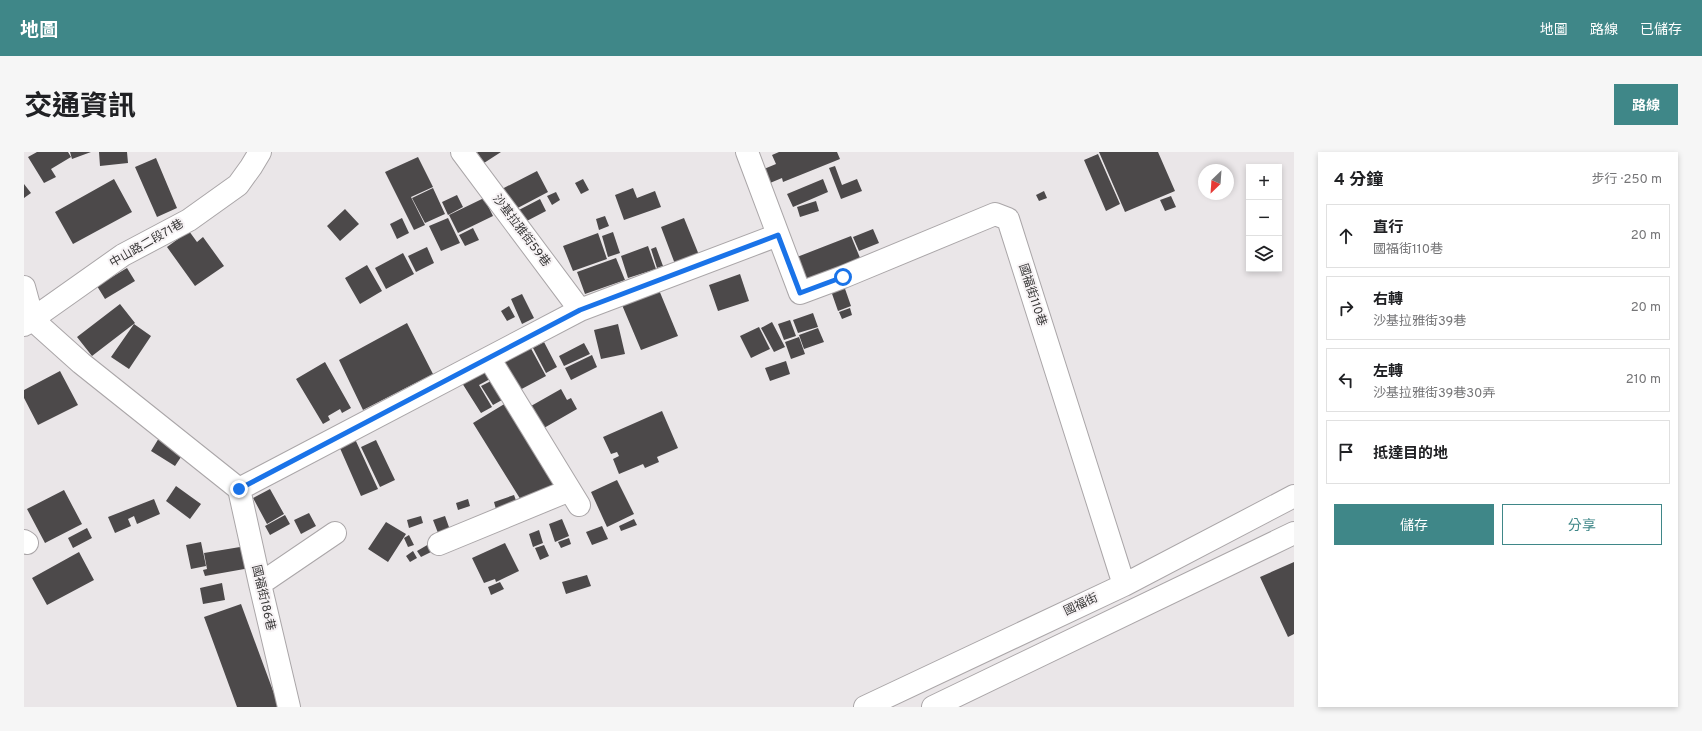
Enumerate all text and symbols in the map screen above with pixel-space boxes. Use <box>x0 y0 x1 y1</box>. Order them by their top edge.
text: 地圖 <box>20 19 58 43</box>
text: 地圖 <box>1540 22 1568 39</box>
text: 路線 <box>1590 22 1618 39</box>
text: 已儲存 <box>1640 22 1682 39</box>
button: 路線 <box>1614 84 1678 125</box>
text: 交通資訊 <box>24 90 136 126</box>
north arrow <box>1198 164 1234 200</box>
map controls <box>1246 164 1282 272</box>
button: + <box>1246 164 1282 200</box>
text: 4 分鐘 <box>1334 170 1383 192</box>
text: 步行 · 250 m <box>1591 172 1662 188</box>
street label: 沙基拉雅街59巷 <box>489 192 553 270</box>
button: − <box>1246 200 1282 236</box>
street label: 中山路二段71巷 <box>107 216 187 272</box>
text: 直行 <box>1373 219 1403 238</box>
icon: ahead <box>1335 225 1357 247</box>
text: 20 m <box>1631 228 1661 244</box>
button: layers <box>1246 236 1282 272</box>
text: 國福街110巷 <box>1373 242 1443 258</box>
street label: 國福街110巷 <box>1014 262 1050 328</box>
route start <box>834 268 852 286</box>
text: 右轉 <box>1373 291 1403 310</box>
icon: right <box>1335 297 1357 319</box>
text: 20 m <box>1631 300 1661 316</box>
text: 沙基拉雅街39巷 <box>1373 314 1466 330</box>
text: 左轉 <box>1373 363 1403 382</box>
icon: left <box>1335 369 1357 391</box>
text: 210 m <box>1626 372 1661 388</box>
text: 沙基拉雅街39巷30弄 <box>1373 386 1495 402</box>
icon: arrive <box>1335 441 1357 463</box>
text: 抵達目的地 <box>1373 445 1448 464</box>
route end <box>230 480 248 498</box>
button: 儲存 <box>1334 504 1494 545</box>
button: 分享 <box>1502 504 1662 545</box>
street label: 國福街186巷 <box>248 564 278 632</box>
street label: 國福街 <box>1061 590 1101 620</box>

